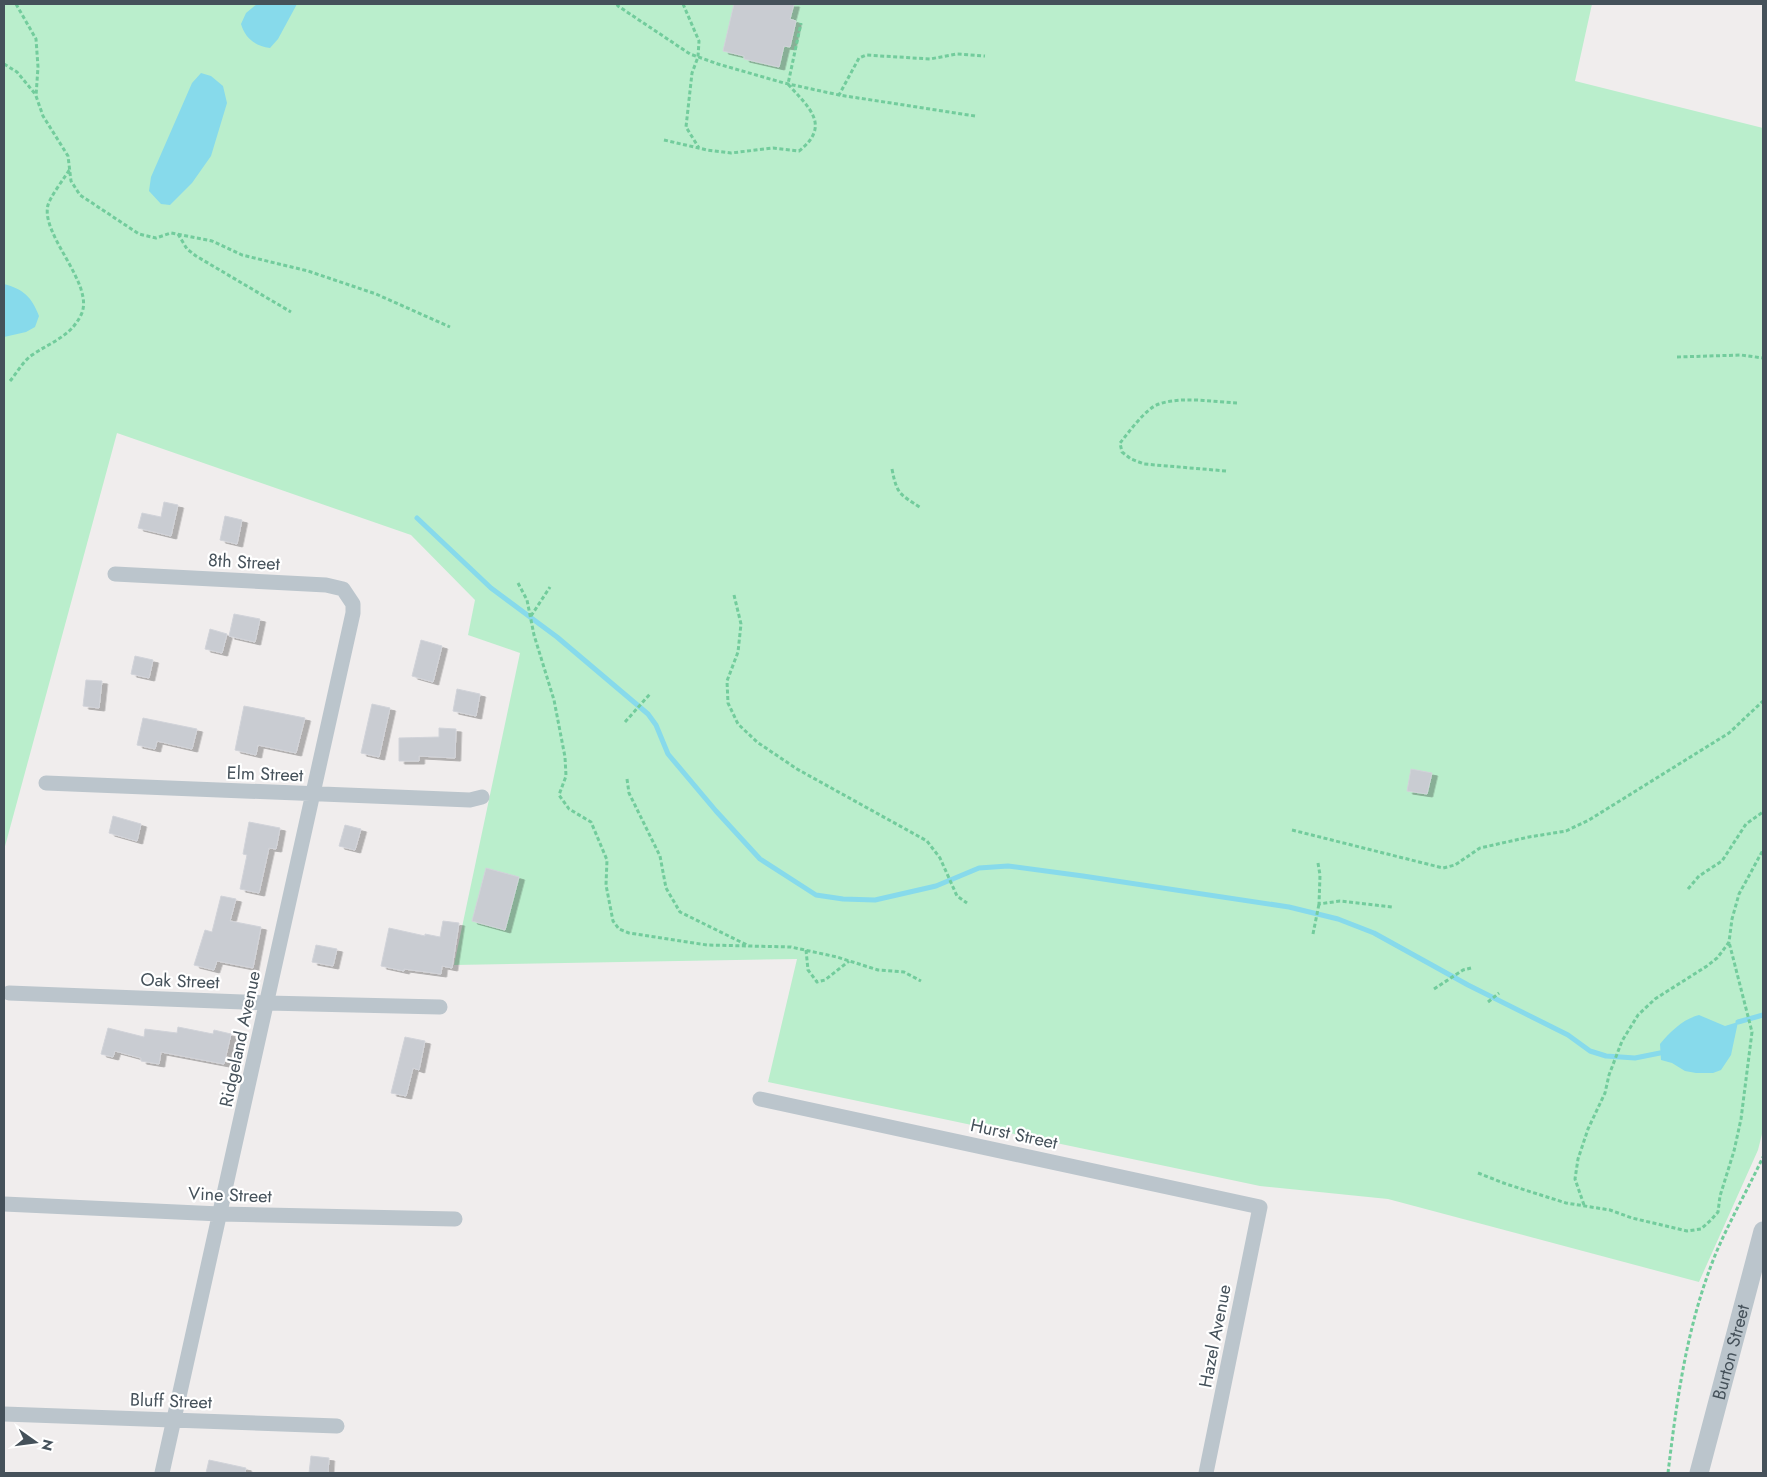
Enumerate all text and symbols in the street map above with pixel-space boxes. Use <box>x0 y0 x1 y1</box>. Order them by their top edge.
street label: 8th Street <box>207 547 281 577</box>
street label: Elm Street <box>226 760 304 788</box>
street label: Oak Street <box>140 967 221 995</box>
street label: Ridgeland Avenue <box>213 969 267 1109</box>
street label: Hurst Street <box>968 1112 1061 1156</box>
street label: Vine Street <box>188 1181 273 1209</box>
street label: Hazel Avenue <box>1192 1282 1238 1390</box>
street label: Burton Street <box>1706 1301 1756 1403</box>
street label: Bluff Street <box>129 1387 213 1415</box>
north arrow <box>10 1417 60 1467</box>
text: N <box>37 1437 59 1453</box>

